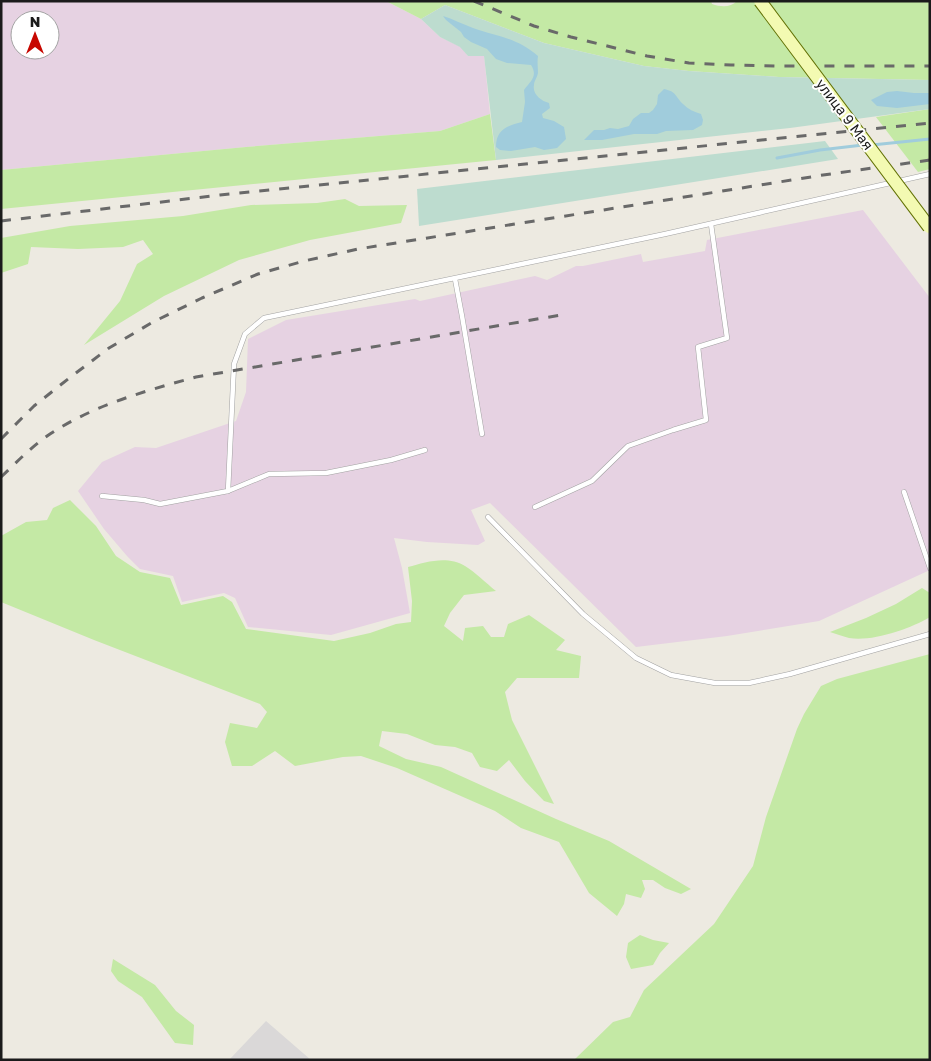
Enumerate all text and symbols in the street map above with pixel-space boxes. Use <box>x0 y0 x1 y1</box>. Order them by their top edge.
north arrow <box>10 10 60 60</box>
text: N <box>30 13 40 30</box>
street label: улица 9 Мая <box>813 75 877 153</box>

